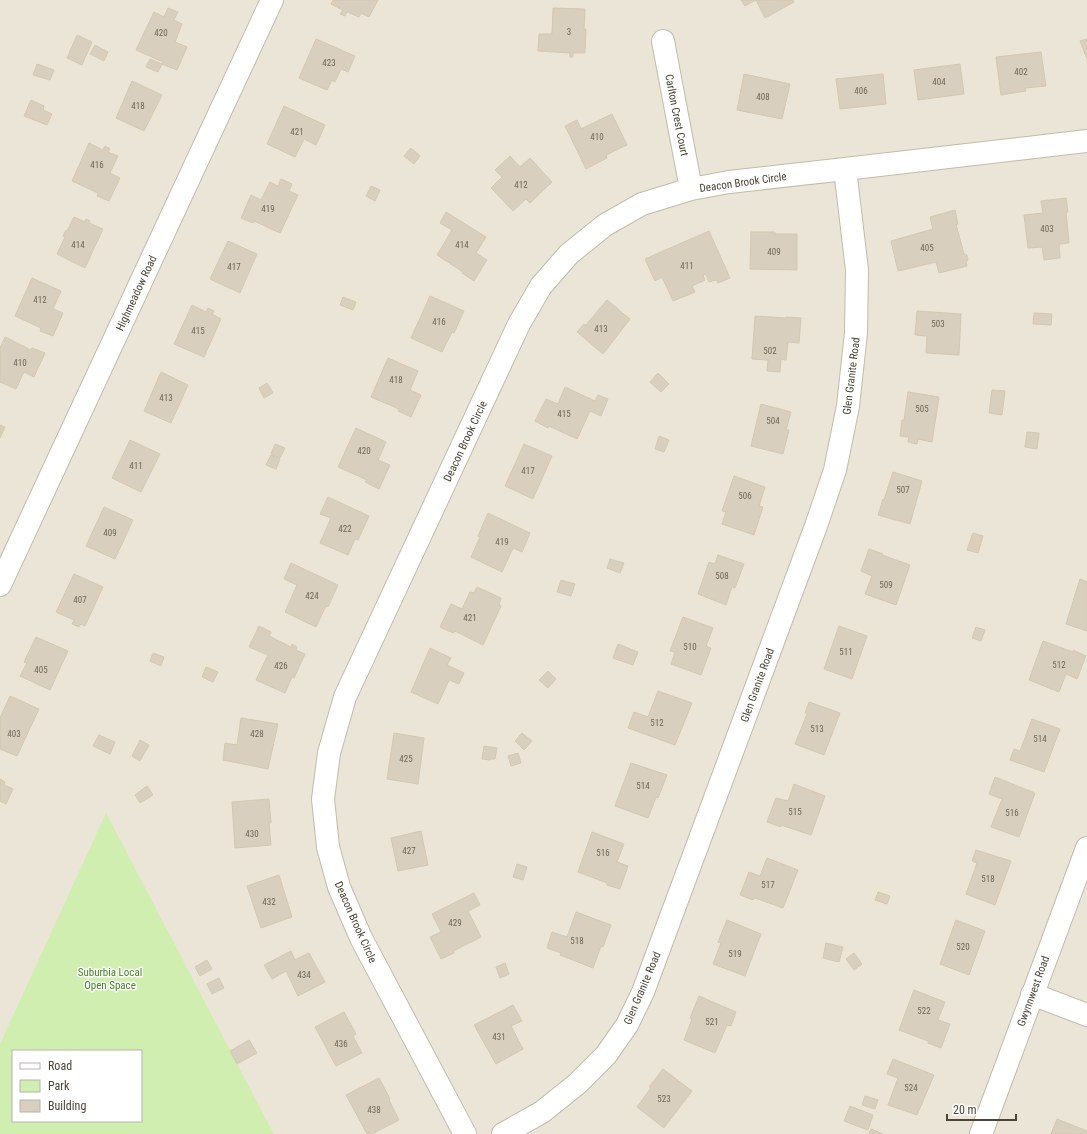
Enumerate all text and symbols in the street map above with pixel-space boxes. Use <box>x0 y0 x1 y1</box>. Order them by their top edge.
house number: 3 <box>567 27 571 37</box>
house number: 420 <box>154 28 168 38</box>
house number: 423 <box>322 58 336 68</box>
house number: 402 <box>1014 67 1028 77</box>
street label: Carlton Crest Court <box>662 73 691 157</box>
house number: 404 <box>932 77 946 87</box>
house number: 406 <box>854 86 868 96</box>
house number: 408 <box>756 92 770 102</box>
house number: 418 <box>131 101 145 111</box>
house number: 421 <box>290 127 304 137</box>
house number: 410 <box>590 132 604 142</box>
house number: 416 <box>90 160 104 170</box>
street label: Deacon Brook Circle <box>699 170 787 195</box>
house number: 412 <box>514 180 528 190</box>
house number: 419 <box>261 204 275 214</box>
house number: 403 <box>1040 224 1054 234</box>
house number: 414 <box>71 240 85 250</box>
house number: 414 <box>455 240 469 250</box>
house number: 405 <box>920 243 934 253</box>
house number: 409 <box>767 247 781 257</box>
street label: Highmeadow Road <box>113 254 160 333</box>
house number: 411 <box>680 261 694 271</box>
house number: 417 <box>227 262 241 272</box>
house number: 412 <box>33 295 47 305</box>
house number: 416 <box>432 317 446 327</box>
house number: 503 <box>931 319 945 329</box>
house number: 413 <box>594 324 608 334</box>
house number: 415 <box>191 326 205 336</box>
street label: Glen Granite Road <box>840 337 863 415</box>
house number: 502 <box>763 346 777 356</box>
house number: 410 <box>13 358 27 368</box>
house number: 418 <box>389 375 403 385</box>
house number: 413 <box>159 393 173 403</box>
street label: Deacon Brook Circle <box>441 399 490 484</box>
house number: 505 <box>915 404 929 414</box>
house number: 415 <box>557 409 571 419</box>
house number: 504 <box>766 416 780 426</box>
house number: 420 <box>357 446 371 456</box>
house number: 411 <box>129 461 143 471</box>
house number: 417 <box>521 466 535 476</box>
house number: 507 <box>896 485 910 495</box>
house number: 506 <box>738 491 752 501</box>
house number: 422 <box>338 524 352 534</box>
house number: 409 <box>103 528 117 538</box>
house number: 419 <box>495 537 509 547</box>
house number: 508 <box>715 571 729 581</box>
house number: 509 <box>879 580 893 590</box>
house number: 424 <box>305 591 319 601</box>
house number: 407 <box>73 595 87 605</box>
house number: 421 <box>463 613 477 623</box>
house number: 510 <box>683 642 697 652</box>
street label: Glen Granite Road <box>738 646 777 724</box>
house number: 511 <box>839 647 853 657</box>
house number: 512 <box>1052 660 1066 670</box>
house number: 426 <box>274 661 288 671</box>
house number: 405 <box>34 665 48 675</box>
house number: 512 <box>650 718 664 728</box>
house number: 513 <box>810 724 824 734</box>
house number: 403 <box>7 729 21 739</box>
house number: 428 <box>250 729 264 739</box>
house number: 514 <box>1033 734 1047 744</box>
house number: 425 <box>399 754 413 764</box>
house number: 514 <box>636 781 650 791</box>
house number: 515 <box>788 807 802 817</box>
house number: 516 <box>1005 808 1019 818</box>
house number: 430 <box>245 829 259 839</box>
house number: 427 <box>402 846 416 856</box>
house number: 516 <box>596 848 610 858</box>
house number: 518 <box>981 874 995 884</box>
street label: Deacon Brook Circle <box>332 879 379 965</box>
house number: 517 <box>761 880 775 890</box>
house number: 432 <box>262 897 276 907</box>
house number: 429 <box>448 918 462 928</box>
house number: 518 <box>570 936 584 946</box>
house number: 520 <box>956 942 970 952</box>
house number: 519 <box>728 949 742 959</box>
street label: Glen Granite Road <box>621 950 664 1027</box>
street label: Gwynnwest Road <box>1015 954 1052 1028</box>
park label: Suburbia Local Open Space <box>78 966 142 992</box>
house number: 434 <box>297 970 311 980</box>
house number: 522 <box>917 1006 931 1016</box>
house number: 521 <box>705 1017 719 1027</box>
house number: 431 <box>492 1032 506 1042</box>
house number: 436 <box>334 1039 348 1049</box>
legend <box>12 1050 142 1122</box>
text: Road <box>48 1059 72 1073</box>
text: Park <box>48 1079 70 1093</box>
house number: 524 <box>904 1083 918 1093</box>
house number: 523 <box>657 1094 671 1104</box>
scale bar <box>947 1096 1016 1122</box>
text: Building <box>48 1099 86 1113</box>
text: 20 m <box>953 1103 977 1117</box>
house number: 438 <box>367 1105 381 1115</box>

